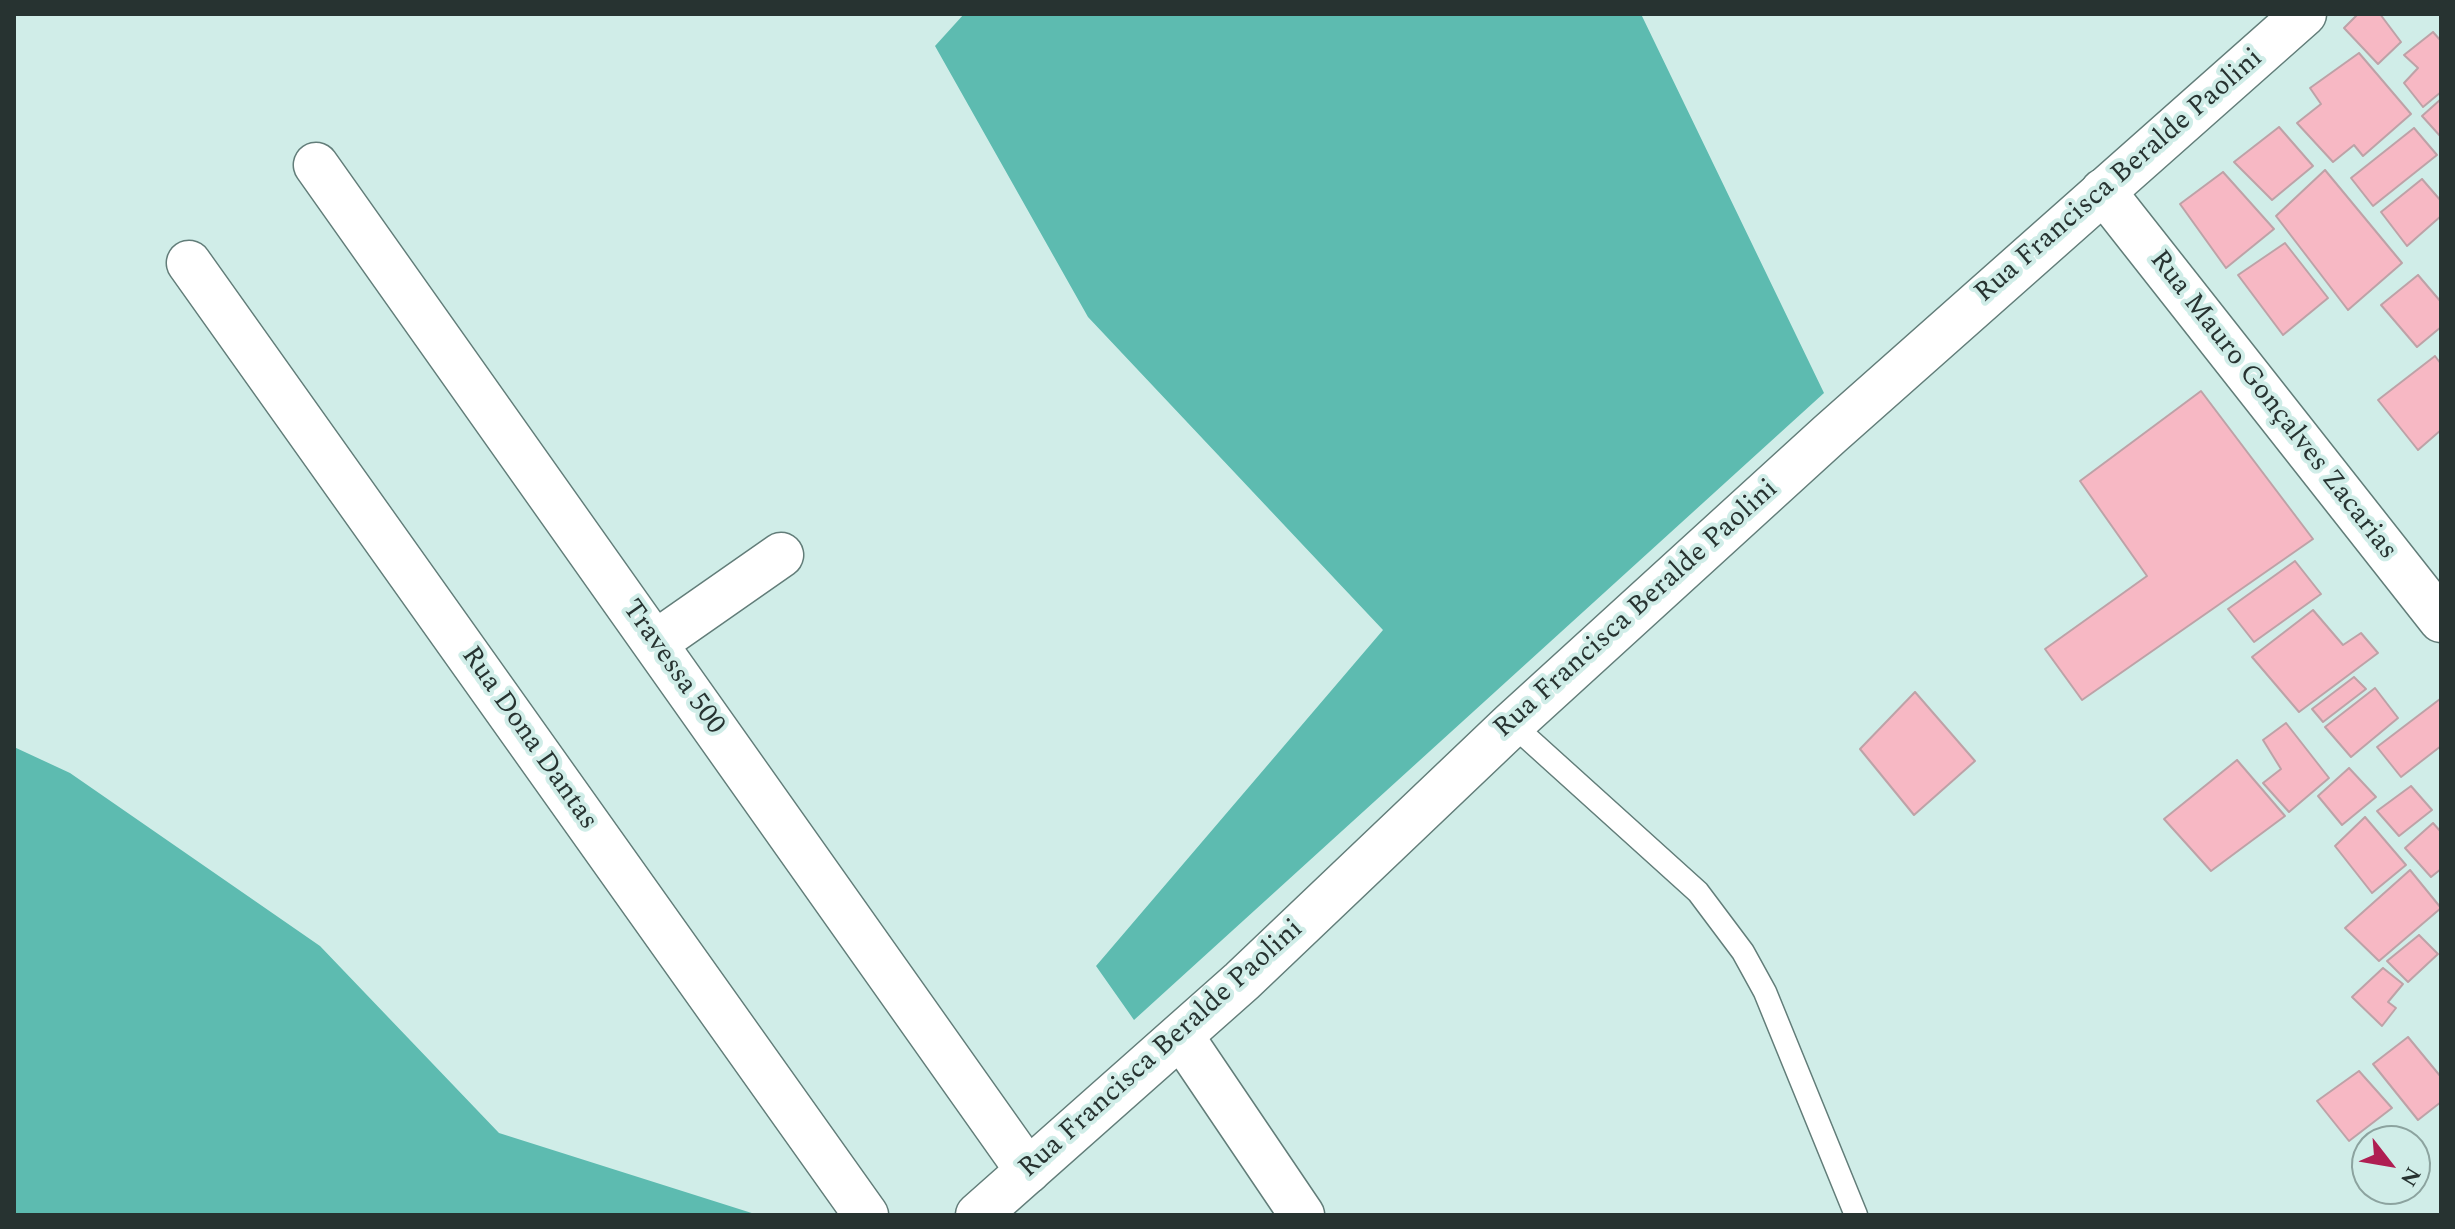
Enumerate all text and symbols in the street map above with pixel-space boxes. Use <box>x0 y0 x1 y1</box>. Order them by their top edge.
street label: Rua Francisca Beralde Paolini <box>1969 43 2271 311</box>
street label: Rua Mauro Gonçalves Zacarias <box>2141 245 2403 567</box>
street label: Rua Francisca Beralde Paolini <box>1488 473 1786 747</box>
street label: Travessa 500 <box>613 594 731 742</box>
street label: Rua Dona Dantas <box>452 641 604 837</box>
street label: Rua Francisca Beralde Paolini <box>1013 913 1311 1187</box>
north arrow <box>2351 1125 2431 1205</box>
text: N <box>2392 1160 2429 1193</box>

